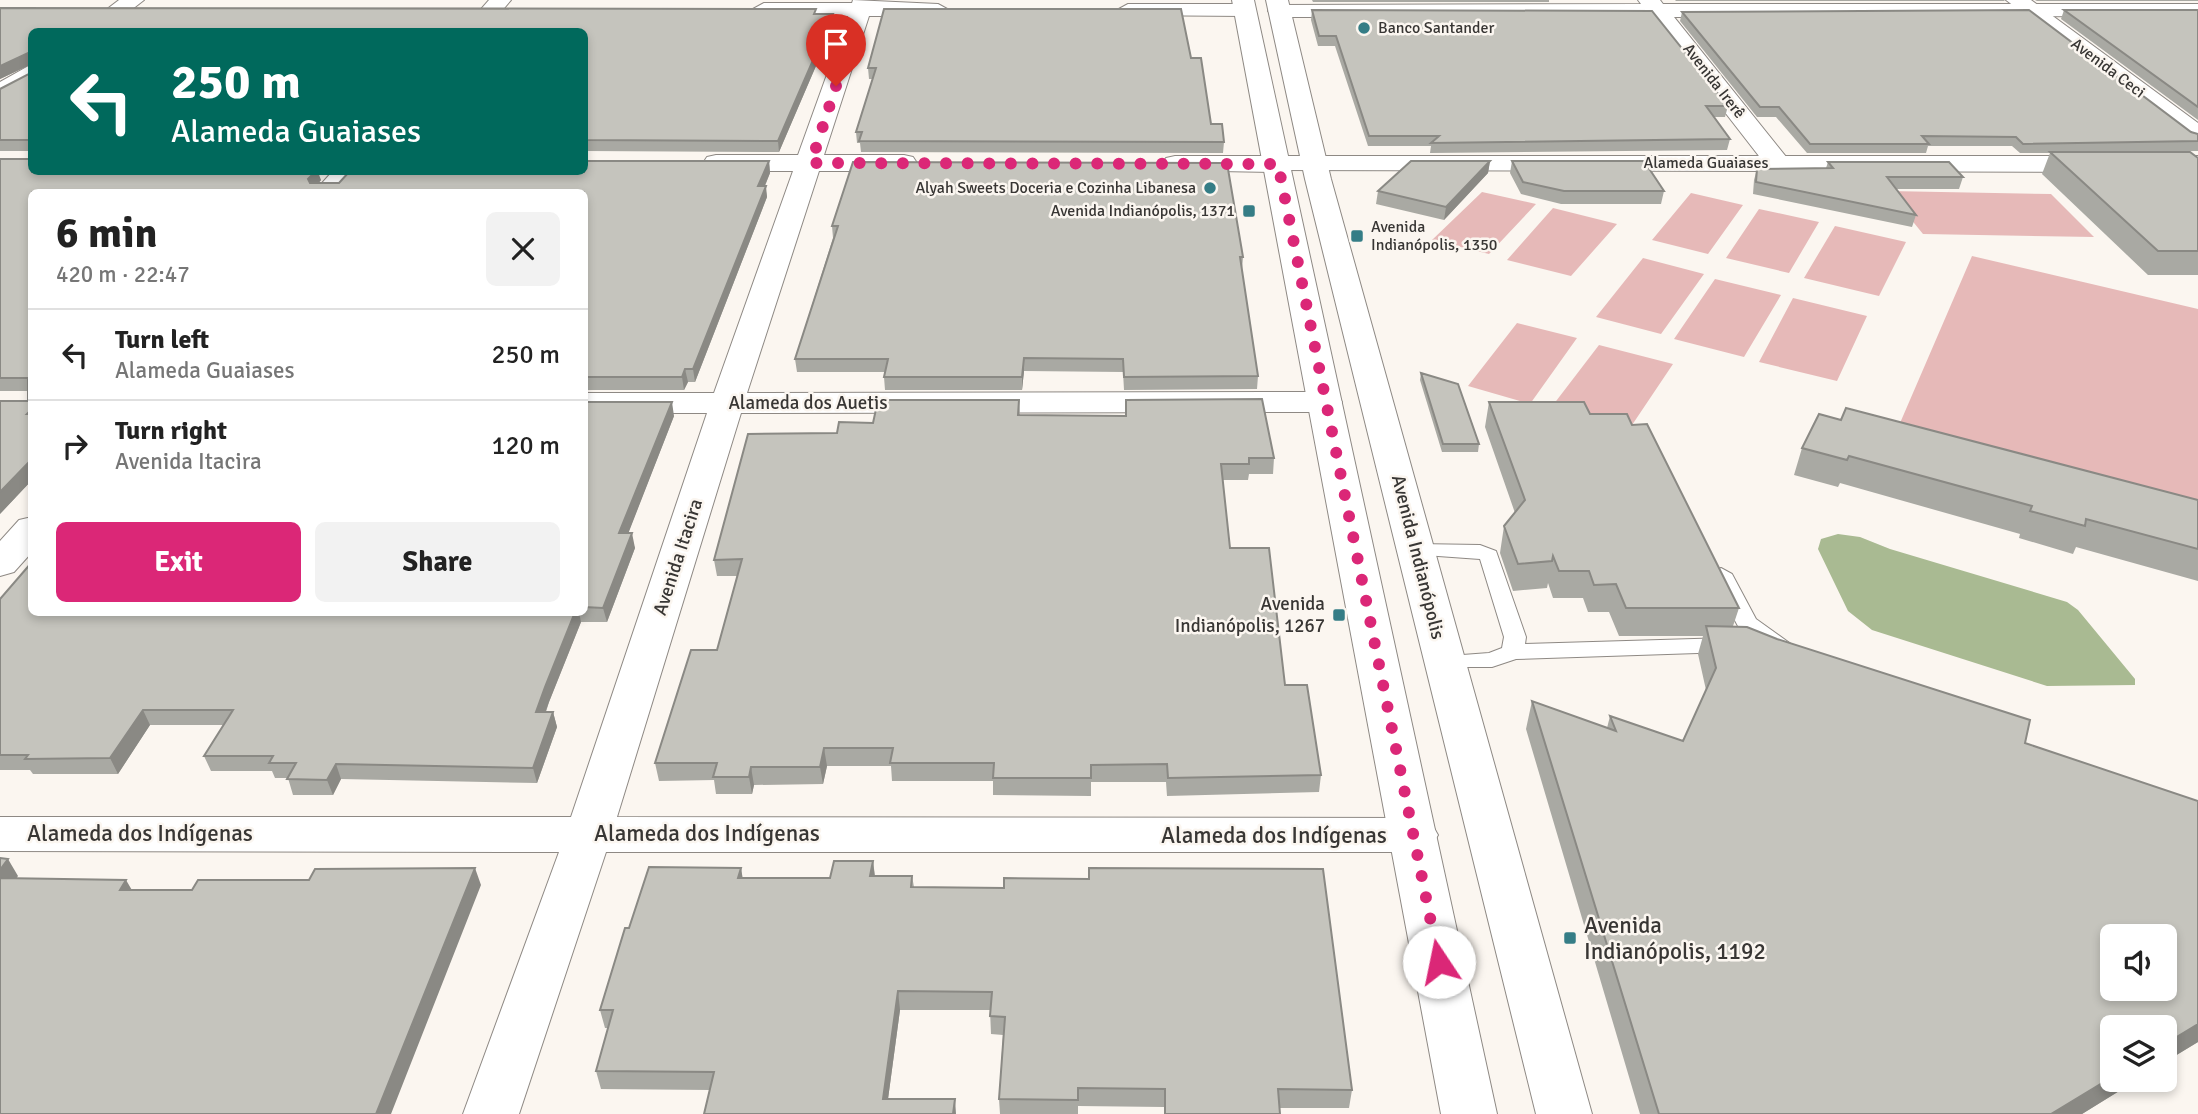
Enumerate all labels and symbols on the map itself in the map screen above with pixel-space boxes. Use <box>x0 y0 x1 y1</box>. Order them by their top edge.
pin <box>806 14 866 86</box>
place label: Banco Santander <box>1378 18 1494 38</box>
marker: Banco Santander <box>1356 20 1372 36</box>
street label: Avenida Ceci <box>2067 34 2149 102</box>
street label: Avenida Irerê <box>1679 40 1749 122</box>
street label: Alameda Guaiases <box>1644 153 1768 173</box>
place label: Alyah Sweets Doceria e Cozinha Libanesa <box>915 178 1196 198</box>
marker: Alyah Sweets Doceria e Cozinha Libanesa <box>1202 180 1218 196</box>
place label: Avenida Indianópolis, 1371 <box>1051 201 1235 221</box>
marker: Avenida Indianópolis, 1371 <box>1241 203 1257 219</box>
place label: Avenida Indianópolis, 1350 <box>1371 217 1497 255</box>
marker: Avenida Indianópolis, 1350 <box>1349 228 1365 244</box>
street label: Alameda dos Auetis <box>728 391 888 415</box>
street label: Avenida Indianópolis <box>1386 472 1450 642</box>
street label: Avenida Itacira <box>648 496 708 618</box>
place label: Avenida Indianópolis, 1267 <box>1175 592 1325 638</box>
marker: Avenida Indianópolis, 1267 <box>1331 607 1347 623</box>
street label: Alameda dos Indígenas <box>27 819 253 848</box>
street label: Alameda dos Indígenas <box>594 819 820 848</box>
street label: Alameda dos Indígenas <box>1161 821 1387 850</box>
place label: Avenida Indianópolis, 1192 <box>1584 911 1766 966</box>
position arrow <box>1402 925 1476 999</box>
marker: Avenida Indianópolis, 1192 <box>1562 930 1578 946</box>

